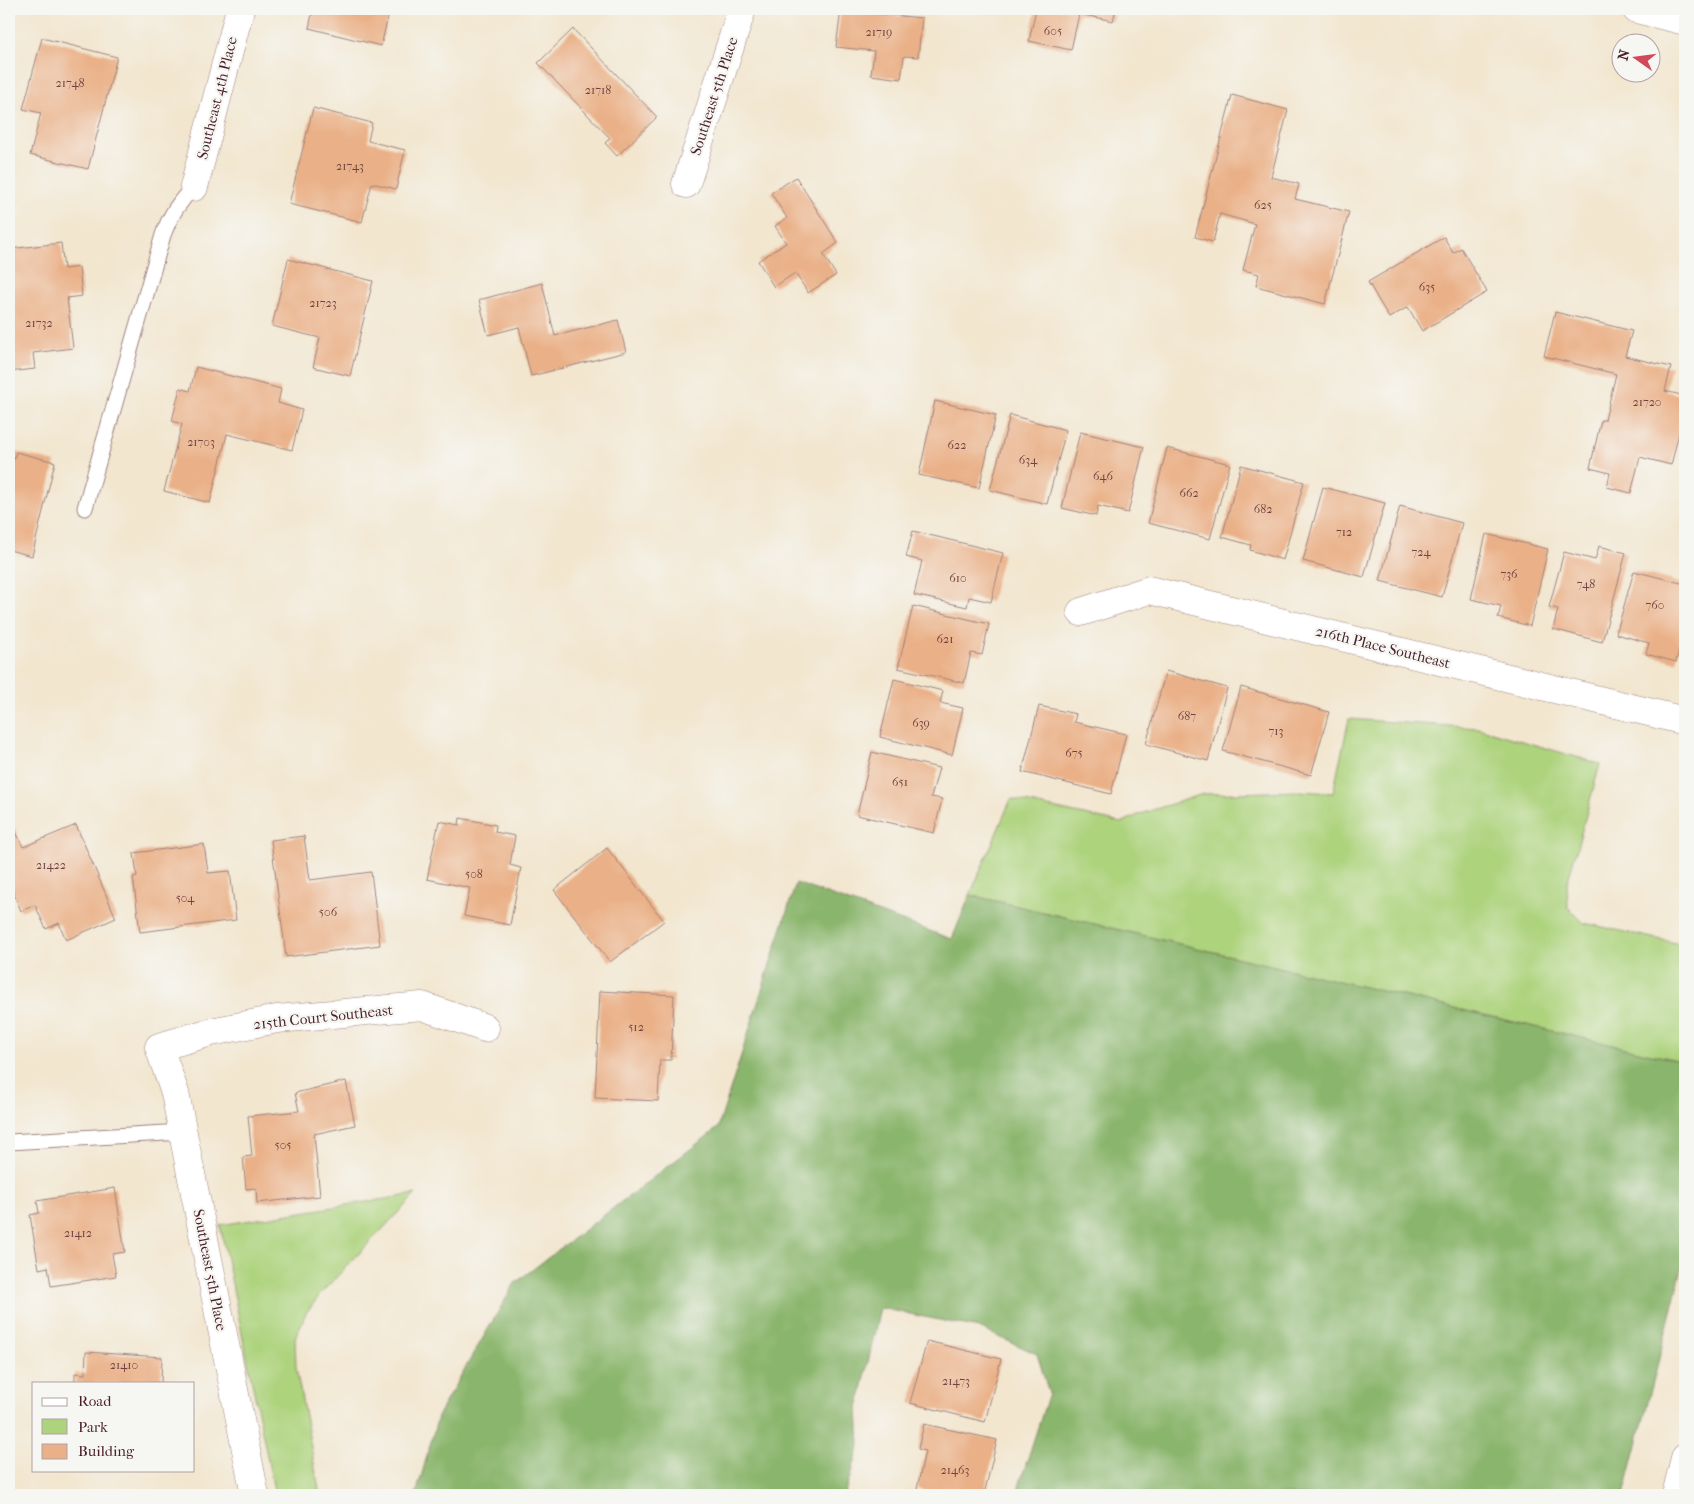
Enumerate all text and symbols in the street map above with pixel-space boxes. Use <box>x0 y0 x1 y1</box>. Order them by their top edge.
house number: 605 <box>1044 24 1062 38</box>
house number: 21719 <box>866 25 892 39</box>
north arrow <box>1612 32 1662 82</box>
street label: Southeast 4th Place <box>193 34 241 161</box>
street label: Southeast 5th Place <box>686 34 742 157</box>
text: N <box>1614 47 1633 62</box>
house number: 21748 <box>55 76 85 90</box>
house number: 21718 <box>585 83 611 97</box>
house number: 21743 <box>336 159 364 173</box>
house number: 625 <box>1254 198 1272 212</box>
house number: 635 <box>1419 280 1435 294</box>
house number: 21723 <box>309 296 337 310</box>
house number: 21732 <box>25 316 53 330</box>
house number: 21720 <box>1633 395 1662 409</box>
house number: 21703 <box>187 435 215 449</box>
house number: 622 <box>948 438 966 452</box>
house number: 634 <box>1019 453 1038 467</box>
house number: 646 <box>1093 469 1114 483</box>
house number: 662 <box>1179 486 1199 500</box>
house number: 682 <box>1254 502 1272 516</box>
house number: 712 <box>1336 525 1352 539</box>
house number: 724 <box>1411 545 1431 559</box>
house number: 736 <box>1500 567 1518 581</box>
house number: 610 <box>949 571 967 585</box>
house number: 748 <box>1577 577 1595 591</box>
house number: 760 <box>1646 598 1664 612</box>
street label: 216th Place Southeast <box>1314 622 1453 673</box>
house number: 621 <box>937 632 953 646</box>
house number: 687 <box>1178 709 1196 723</box>
house number: 639 <box>912 716 930 730</box>
house number: 713 <box>1269 724 1284 738</box>
house number: 675 <box>1065 746 1083 760</box>
house number: 651 <box>892 775 908 789</box>
house number: 21422 <box>36 858 66 872</box>
house number: 508 <box>465 867 483 881</box>
house number: 504 <box>176 891 195 905</box>
house number: 506 <box>319 905 338 919</box>
street label: 215th Court Southeast <box>252 1001 394 1033</box>
house number: 512 <box>628 1020 644 1034</box>
house number: 505 <box>275 1138 291 1152</box>
street label: Southeast 5th Place <box>189 1208 231 1333</box>
house number: 21412 <box>64 1226 92 1240</box>
house number: 21410 <box>110 1358 138 1372</box>
house number: 21473 <box>942 1374 970 1388</box>
legend <box>32 1382 195 1472</box>
text: Road <box>78 1392 112 1410</box>
text: Park <box>78 1418 108 1436</box>
text: Building <box>78 1442 135 1460</box>
house number: 21463 <box>941 1463 970 1477</box>

